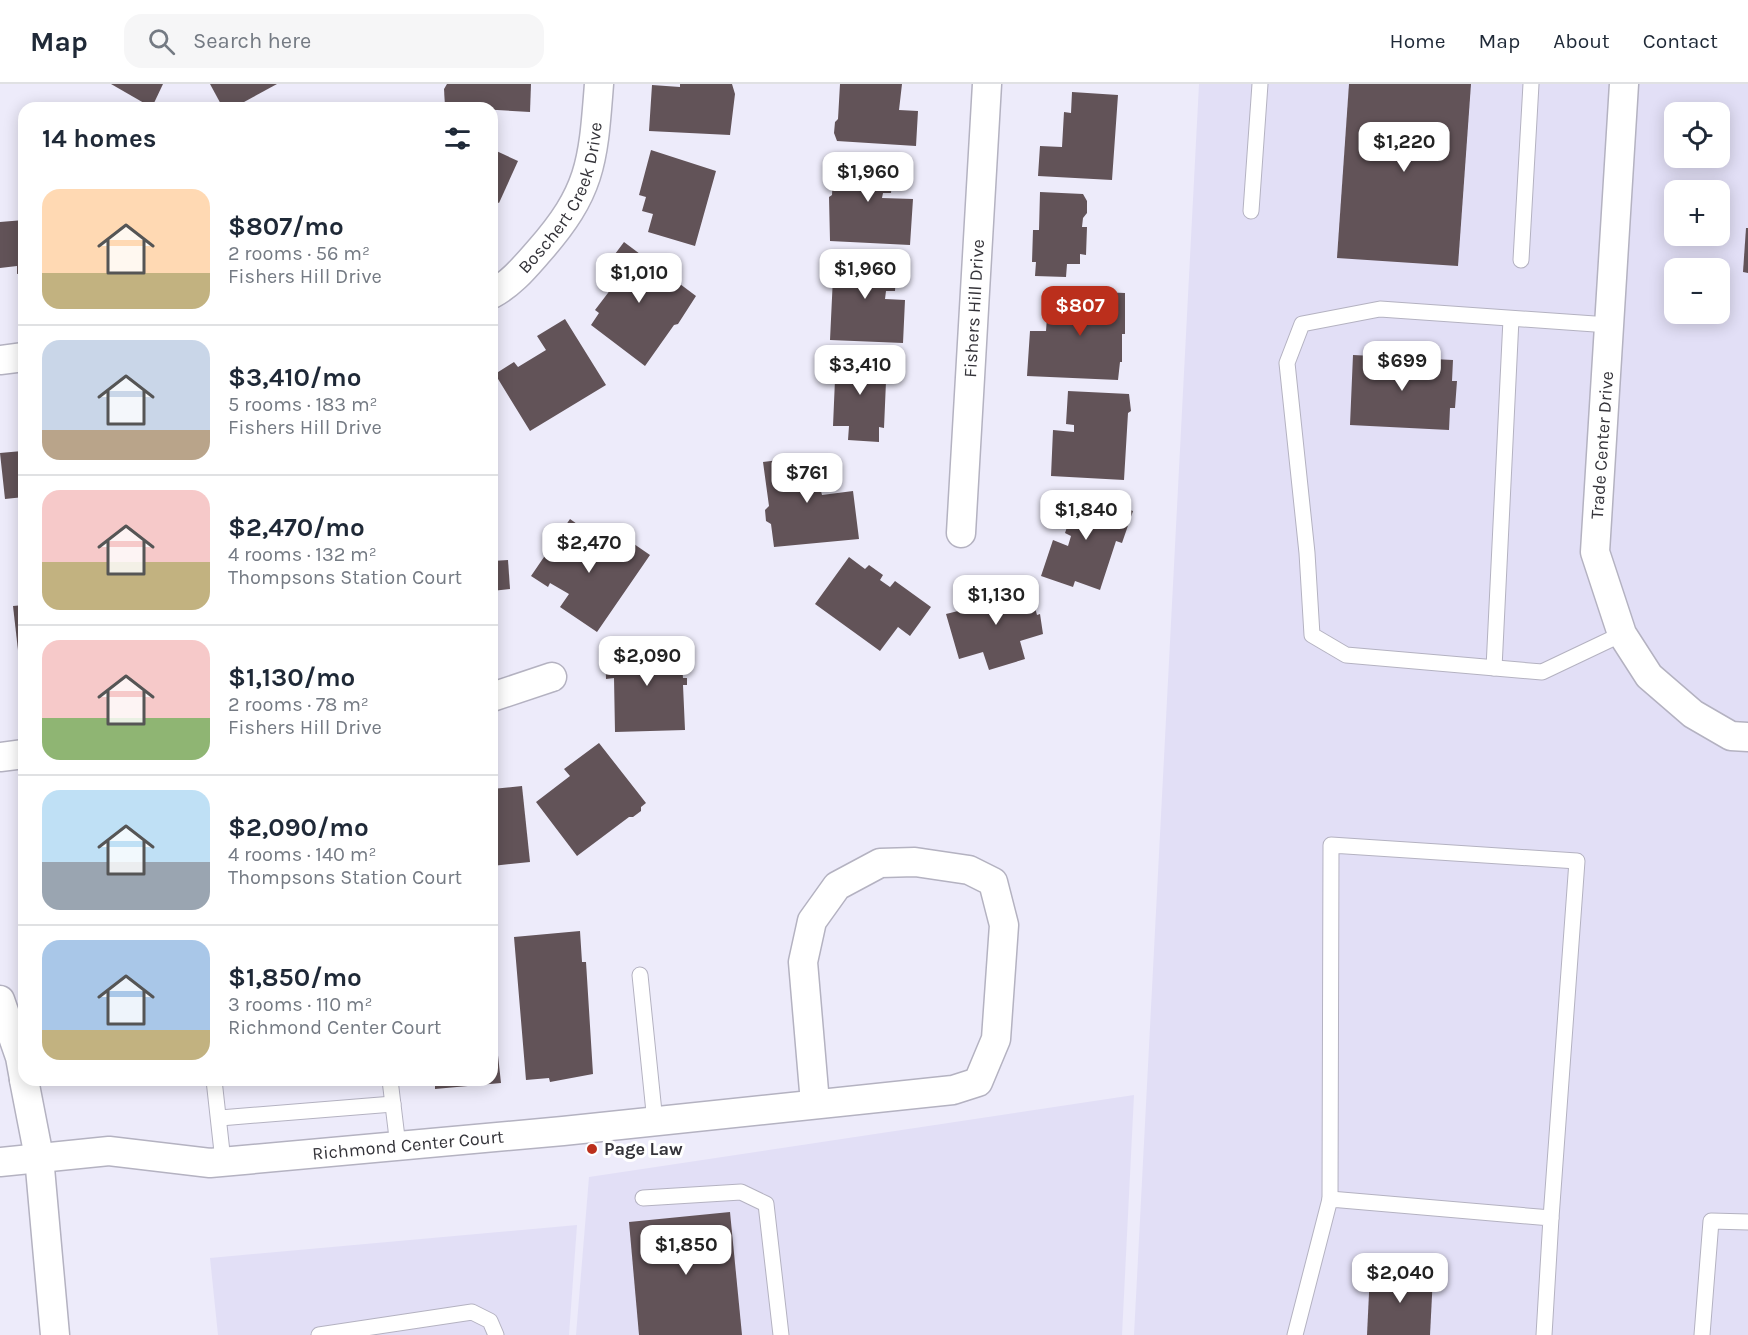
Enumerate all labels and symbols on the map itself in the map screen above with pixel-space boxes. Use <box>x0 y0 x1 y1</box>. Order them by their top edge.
street label: Boschert Creek Drive <box>513 121 607 278</box>
pin: $1,220 <box>1355 122 1453 173</box>
pin: $1,960 <box>819 152 917 203</box>
street label: Fishers Hill Drive <box>959 239 989 378</box>
pin: $1,960 <box>816 249 914 300</box>
pin: $1,010 <box>590 253 688 304</box>
pin: $807 <box>1044 286 1116 337</box>
pin: $699 <box>1366 341 1438 392</box>
pin: $3,410 <box>811 345 909 396</box>
street label: Trade Center Drive <box>1586 370 1618 520</box>
pin: $761 <box>771 453 843 504</box>
pin: $1,840 <box>1037 490 1135 541</box>
pin: $2,470 <box>540 523 638 574</box>
pin: $1,130 <box>947 575 1045 626</box>
pin: $2,090 <box>598 636 696 687</box>
street label: Richmond Center Court <box>311 1125 505 1165</box>
place label: Page Law <box>604 1138 683 1160</box>
marker: Page Law <box>585 1142 599 1156</box>
pin: $1,850 <box>637 1225 735 1276</box>
pin: $2,040 <box>1351 1253 1449 1304</box>

